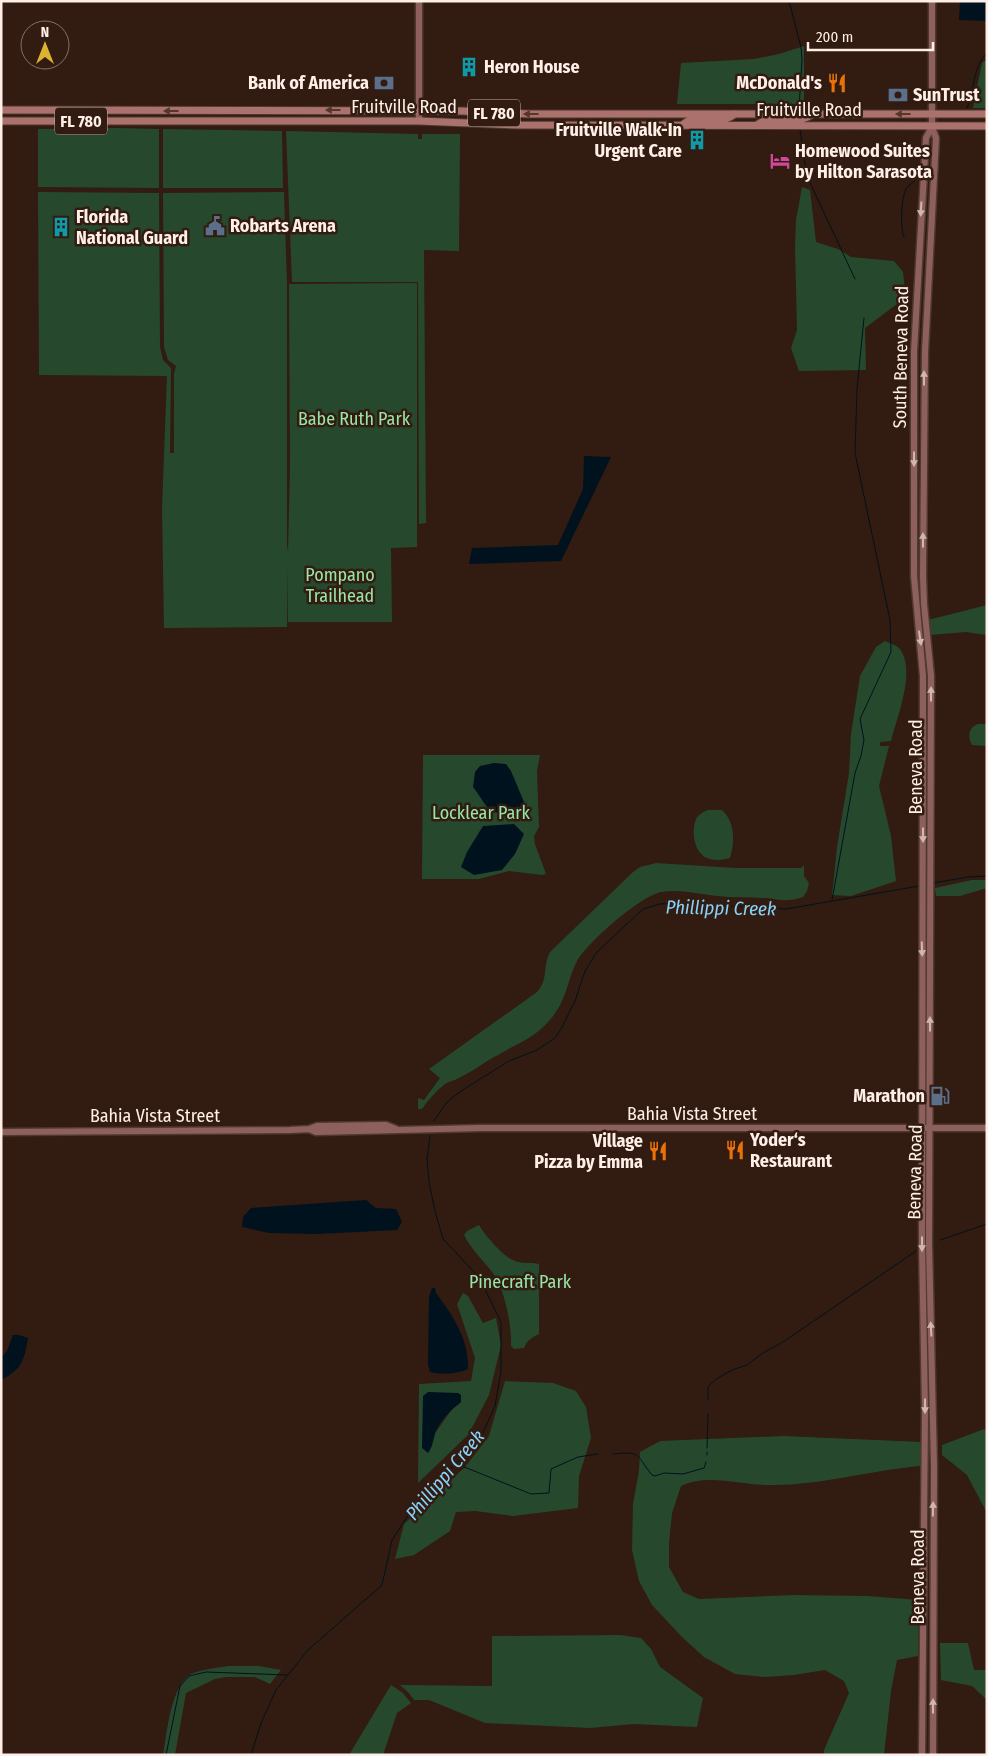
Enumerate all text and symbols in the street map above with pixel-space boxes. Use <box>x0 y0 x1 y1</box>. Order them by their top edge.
north arrow <box>20 20 70 70</box>
scale bar <box>808 20 933 52</box>
text: N <box>41 24 49 41</box>
text: 200 m <box>816 28 853 46</box>
building icon: Heron House <box>458 56 480 78</box>
place label: Heron House <box>484 56 580 78</box>
place label: Bank of America <box>248 72 369 94</box>
bank icon: Bank of America <box>373 72 395 94</box>
place label: McDonald's <box>736 72 822 94</box>
restaurant icon: McDonald's <box>826 72 848 94</box>
bank icon: SunTrust <box>887 84 909 106</box>
place label: SunTrust <box>913 84 980 106</box>
street label: Fruitville Road <box>351 96 457 118</box>
street label: Fruitville Road <box>756 99 862 121</box>
road number: FL 780 <box>468 100 520 126</box>
one-way arrow <box>325 106 341 114</box>
one-way arrow <box>162 107 178 115</box>
road number: FL 780 <box>55 108 107 134</box>
one-way arrow <box>522 110 538 118</box>
one-way arrow <box>895 110 911 118</box>
place label: Fruitville Walk-In Urgent Care <box>555 119 682 162</box>
building icon: Fruitville Walk-In Urgent Care <box>686 129 708 151</box>
place label: Homewood Suites by Hilton Sarasota <box>795 140 932 183</box>
hotel icon: Homewood Suites by Hilton Sarasota <box>769 150 791 172</box>
one-way arrow <box>917 201 925 217</box>
place label: Florida National Guard <box>76 206 188 249</box>
public building icon: Robarts Arena <box>204 215 226 237</box>
place label: Robarts Arena <box>230 215 336 237</box>
building icon: Florida National Guard <box>50 216 72 238</box>
street label: South Beneva Road <box>889 286 913 428</box>
one-way arrow <box>920 370 928 386</box>
park label: Babe Ruth Park <box>298 408 411 430</box>
one-way arrow <box>910 451 918 467</box>
one-way arrow <box>919 532 927 548</box>
park label: Pompano Trailhead <box>305 564 375 607</box>
one-way arrow <box>916 630 924 646</box>
one-way arrow <box>927 686 935 702</box>
street label: Beneva Road <box>905 719 927 815</box>
park label: Locklear Park <box>432 802 531 824</box>
one-way arrow <box>919 828 927 844</box>
water label: Phillippi Creek <box>665 896 777 920</box>
one-way arrow <box>919 941 927 957</box>
one-way arrow <box>926 1015 934 1031</box>
place label: Marathon <box>853 1085 925 1107</box>
fuel station icon: Marathon <box>929 1085 951 1107</box>
street label: Bahia Vista Street <box>627 1103 757 1125</box>
street label: Bahia Vista Street <box>90 1105 220 1127</box>
street label: Beneva Road <box>903 1124 927 1220</box>
place label: Yoder‘s Restaurant <box>749 1129 833 1172</box>
place label: Village Pizza by Emma <box>534 1130 643 1173</box>
restaurant icon: Yoder‘s Restaurant <box>724 1139 746 1161</box>
restaurant icon: Village Pizza by Emma <box>647 1140 669 1162</box>
one-way arrow <box>918 1236 926 1252</box>
park label: Pinecraft Park <box>469 1271 572 1293</box>
one-way arrow <box>927 1320 935 1336</box>
one-way arrow <box>921 1399 929 1415</box>
water label: Phillippi Creek <box>401 1425 489 1525</box>
one-way arrow <box>929 1500 937 1516</box>
street label: Beneva Road <box>907 1529 929 1625</box>
one-way arrow <box>929 1698 937 1714</box>

